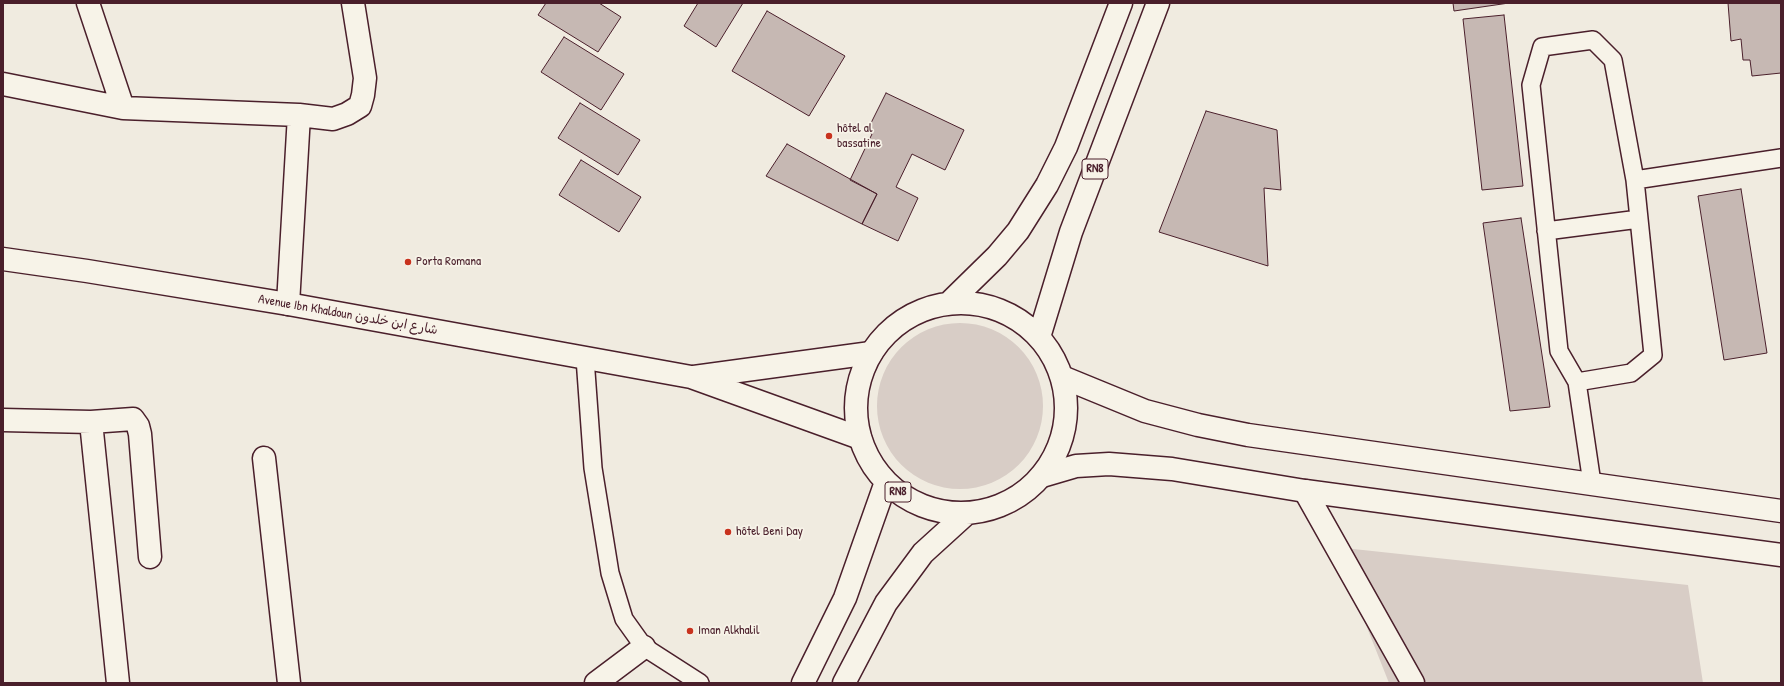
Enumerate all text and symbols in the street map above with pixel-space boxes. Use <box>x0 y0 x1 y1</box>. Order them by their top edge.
place label: hôtel al bassatine <box>837 121 881 152</box>
marker: hôtel al bassatine <box>824 131 834 141</box>
road number: RN8 <box>1082 159 1108 179</box>
place label: Porta Romana <box>416 254 481 270</box>
marker: Porta Romana <box>403 257 413 267</box>
street label: Avenue Ibn Khaldoun شارع ابن خلدون <box>257 292 439 338</box>
road number: RN8 <box>885 482 911 502</box>
place label: hôtel Beni Day <box>736 524 803 540</box>
marker: hôtel Beni Day <box>723 527 733 537</box>
place label: Iman Alkhalil <box>698 623 759 639</box>
marker: Iman Alkhalil <box>685 626 695 636</box>

